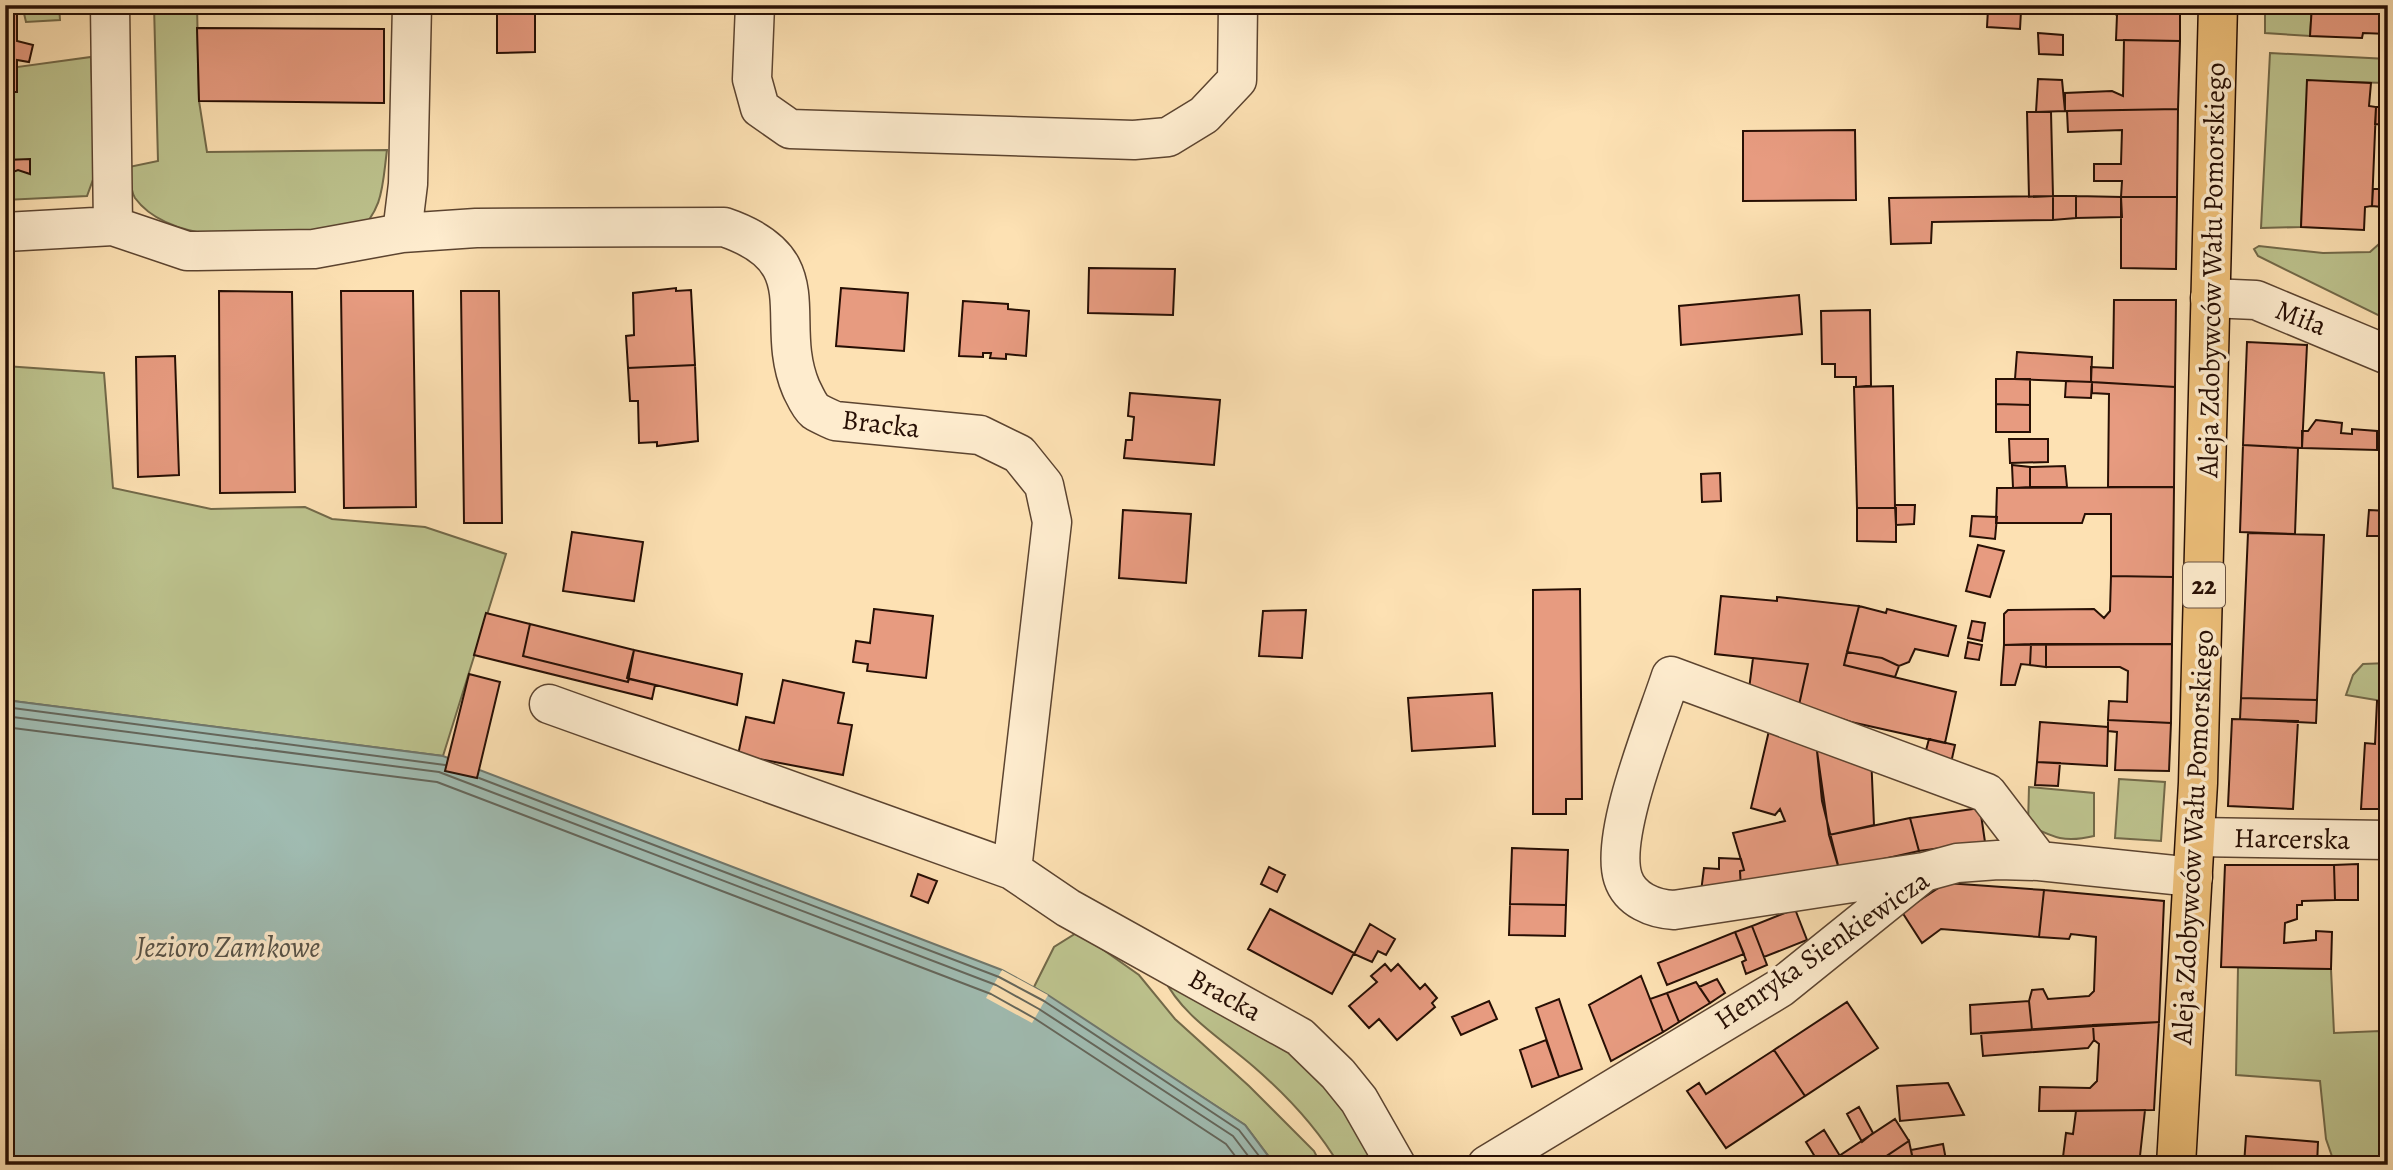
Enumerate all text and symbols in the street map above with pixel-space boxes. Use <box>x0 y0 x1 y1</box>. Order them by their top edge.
street label: Aleja Zdobywców Wału Pomorskiego <box>2189 62 2235 479</box>
street label: Miła <box>2270 291 2332 345</box>
street label: Bracka <box>840 400 922 448</box>
road number: 22 <box>2183 562 2225 608</box>
street label: Aleja Zdobywców Wału Pomorskiego <box>2163 629 2223 1046</box>
street label: Harcerska <box>2233 819 2351 859</box>
street label: Henryka Sienkiewicza <box>1707 862 1937 1038</box>
water label: Jezioro Zamkowe <box>135 927 320 967</box>
street label: Bracka <box>1182 959 1268 1031</box>

